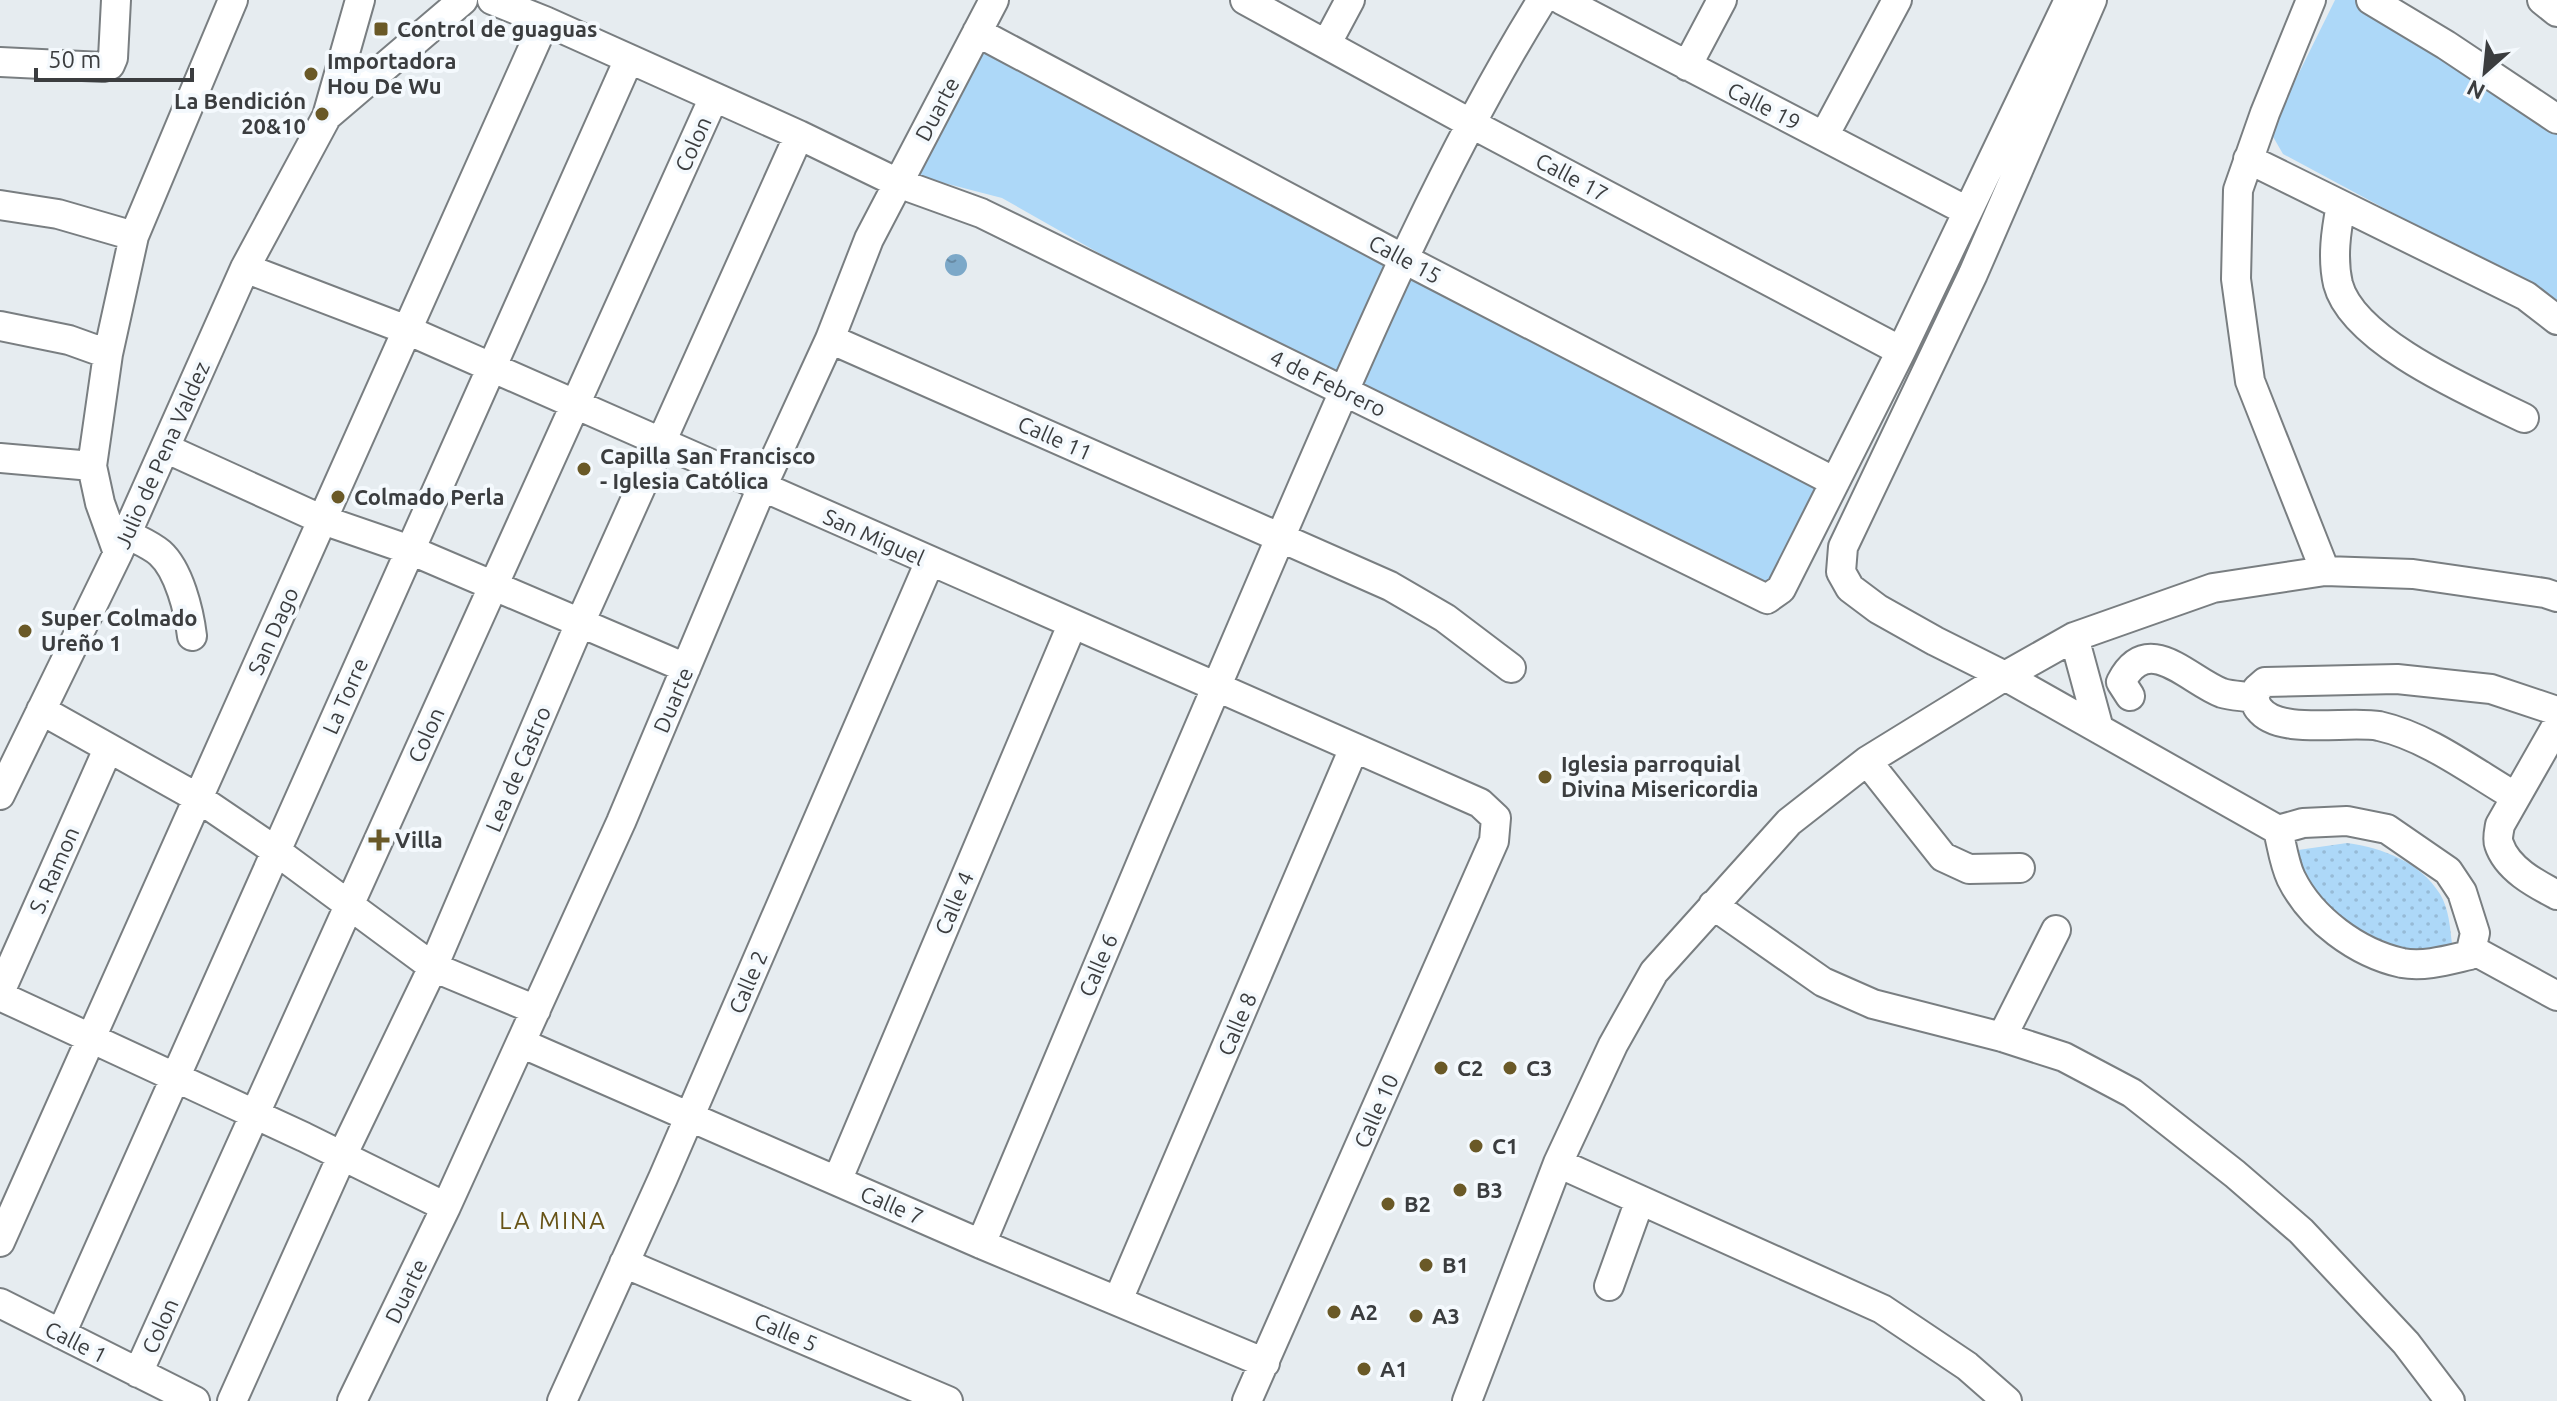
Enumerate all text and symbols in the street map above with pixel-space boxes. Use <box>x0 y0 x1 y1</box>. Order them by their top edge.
place label: Control de guaguas <box>397 16 597 41</box>
marker: Control de guaguas <box>372 20 390 38</box>
scale bar <box>36 32 192 82</box>
north arrow <box>2445 32 2525 112</box>
text: 50 m <box>48 46 101 73</box>
place label: Importadora Hou De Wu <box>327 48 456 98</box>
marker: Importadora Hou De Wu <box>302 65 320 83</box>
street label: Duarte <box>909 73 964 145</box>
text: N <box>2463 75 2489 105</box>
street label: Calle 19 <box>1724 77 1805 134</box>
place label: La Bendición 20&10 <box>174 88 306 138</box>
marker: La Bendición 20&10 <box>313 105 331 123</box>
street label: Colon <box>669 112 716 175</box>
street label: Calle 17 <box>1532 147 1613 206</box>
street label: Calle 15 <box>1365 229 1446 288</box>
street label: 4 de Febrero <box>1266 344 1390 421</box>
street label: Julio de Pena Valdez <box>109 357 214 552</box>
street label: Calle 11 <box>1014 410 1096 465</box>
place label: Capilla San Francisco - Iglesia Católica <box>600 443 816 493</box>
marker: Capilla San Francisco - Iglesia Católica <box>575 460 593 478</box>
place label: Colmado Perla <box>354 484 504 509</box>
marker: Colmado Perla <box>329 488 347 506</box>
street label: San Miguel <box>820 503 929 570</box>
street label: San Dago <box>242 583 303 678</box>
place label: Super Colmado Ureño 1 <box>41 605 198 655</box>
marker: Super Colmado Ureño 1 <box>16 622 34 640</box>
street label: La Torre <box>317 654 372 738</box>
street label: Duarte <box>648 663 697 736</box>
street label: Lea de Castro <box>480 702 555 835</box>
street label: Colon <box>402 703 449 766</box>
place label: Iglesia parroquial Divina Misericordia <box>1561 751 1758 801</box>
marker: Iglesia parroquial Divina Misericordia <box>1536 768 1554 786</box>
street label: S. Ramon <box>23 823 84 917</box>
place label: Villa <box>395 827 443 852</box>
marker: Villa <box>370 831 388 849</box>
street label: Calle 4 <box>929 868 978 938</box>
street label: Calle 6 <box>1073 930 1122 1000</box>
street label: Calle 2 <box>723 947 772 1017</box>
street label: Calle 8 <box>1212 989 1261 1059</box>
place label: C2 <box>1457 1055 1483 1080</box>
place label: C3 <box>1526 1055 1552 1080</box>
marker: C2 <box>1432 1059 1450 1077</box>
marker: C3 <box>1501 1059 1519 1077</box>
street label: Calle 10 <box>1348 1070 1403 1152</box>
place label: C1 <box>1492 1133 1518 1158</box>
marker: C1 <box>1467 1137 1485 1155</box>
place label: B3 <box>1476 1177 1503 1202</box>
street label: Calle 7 <box>857 1180 927 1229</box>
marker: B3 <box>1451 1181 1469 1199</box>
place label: B2 <box>1404 1191 1431 1216</box>
marker: B2 <box>1379 1195 1397 1213</box>
district label: LA MINA <box>499 1207 607 1234</box>
place label: B1 <box>1442 1252 1469 1277</box>
street label: Duarte <box>379 1255 432 1327</box>
marker: B1 <box>1417 1256 1435 1274</box>
street label: Colon <box>136 1294 183 1357</box>
place label: A2 <box>1350 1299 1378 1324</box>
marker: A2 <box>1325 1303 1343 1321</box>
place label: A3 <box>1432 1303 1460 1328</box>
street label: Calle 5 <box>751 1307 821 1356</box>
marker: A3 <box>1407 1307 1425 1325</box>
street label: Calle 1 <box>41 1315 111 1368</box>
place label: A1 <box>1380 1356 1408 1381</box>
marker: A1 <box>1355 1360 1373 1378</box>

